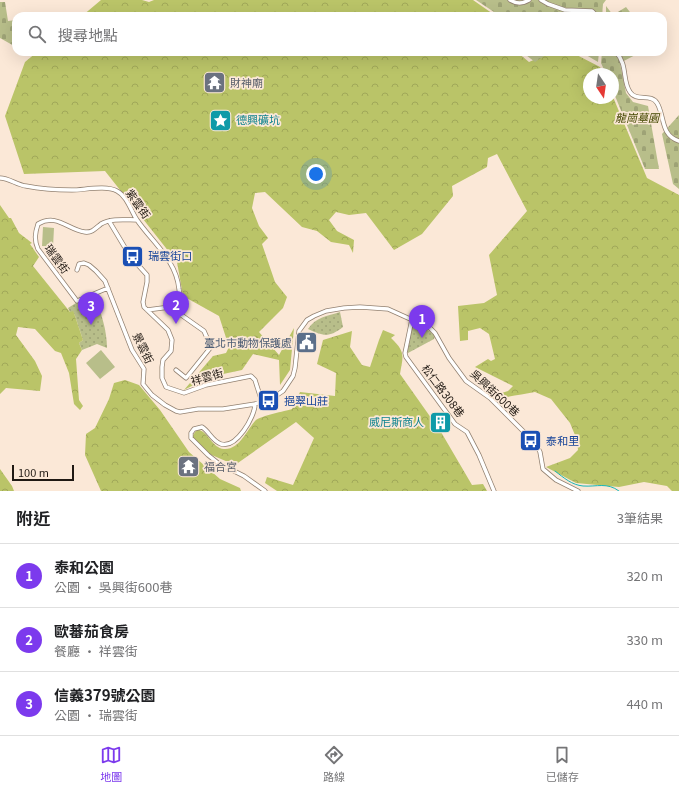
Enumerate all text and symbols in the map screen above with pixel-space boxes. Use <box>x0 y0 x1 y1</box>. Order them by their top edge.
search box <box>12 12 667 56</box>
icon: search <box>26 23 48 45</box>
text: 搜尋地點 <box>58 24 118 45</box>
north arrow <box>583 68 619 104</box>
temple icon: 財神廟 <box>201 70 227 96</box>
place label: 財神廟 <box>230 74 263 90</box>
place icon: 德興礦坑 <box>207 107 233 133</box>
park label: 龍崗墓園 <box>615 109 661 125</box>
place label: 德興礦坑 <box>236 111 280 127</box>
your location <box>306 164 326 184</box>
street label: 紫雲街 <box>123 185 155 222</box>
street label: 瑞雲街 <box>42 240 74 276</box>
bus stop icon: 瑞雲街口 <box>120 243 146 269</box>
place label: 瑞雲街口 <box>148 247 192 263</box>
pin: 2 <box>163 291 189 324</box>
pin: 3 <box>78 292 104 325</box>
pin: 1 <box>409 305 435 338</box>
street label: 景雲街 <box>129 329 158 366</box>
public building icon: 臺北市動物保護處 <box>294 330 320 356</box>
place label: 臺北市動物保護處 <box>204 334 292 350</box>
street label: 松仁路308巷 <box>419 361 469 420</box>
street label: 祥雲街 <box>189 364 225 388</box>
street label: 吳興街600巷 <box>467 365 524 419</box>
bus stop icon: 挹翠山莊 <box>255 388 281 414</box>
place label: 挹翠山莊 <box>284 392 328 408</box>
building icon: 威尼斯商人 <box>427 409 453 435</box>
place label: 威尼斯商人 <box>369 413 424 429</box>
bus stop icon: 泰和里 <box>517 428 543 454</box>
place label: 泰和里 <box>546 432 579 448</box>
temple icon: 福合宮 <box>176 454 202 480</box>
place label: 福合宮 <box>204 458 237 474</box>
scale bar <box>12 463 74 482</box>
text: 100 m <box>18 464 49 480</box>
text: 附近 <box>16 505 50 530</box>
text: 3筆結果 <box>617 508 663 527</box>
text: 泰和公園 <box>54 556 114 577</box>
text: 1 <box>25 566 33 585</box>
text: 320 m <box>626 566 663 585</box>
text: 公園 · 吳興街600巷 <box>54 577 172 596</box>
text: 歐蕃茄食房 <box>54 620 129 641</box>
text: 2 <box>25 630 33 649</box>
text: 330 m <box>626 630 663 649</box>
text: 餐廳 · 祥雲街 <box>54 641 138 660</box>
text: 信義379號公園 <box>54 684 156 705</box>
text: 3 <box>25 694 33 713</box>
text: 440 m <box>626 694 663 713</box>
text: 公園 · 瑞雲街 <box>54 705 138 724</box>
tab: 地圖 <box>100 744 122 784</box>
tab: 路線 <box>323 744 345 784</box>
tab: 已儲存 <box>546 744 579 784</box>

